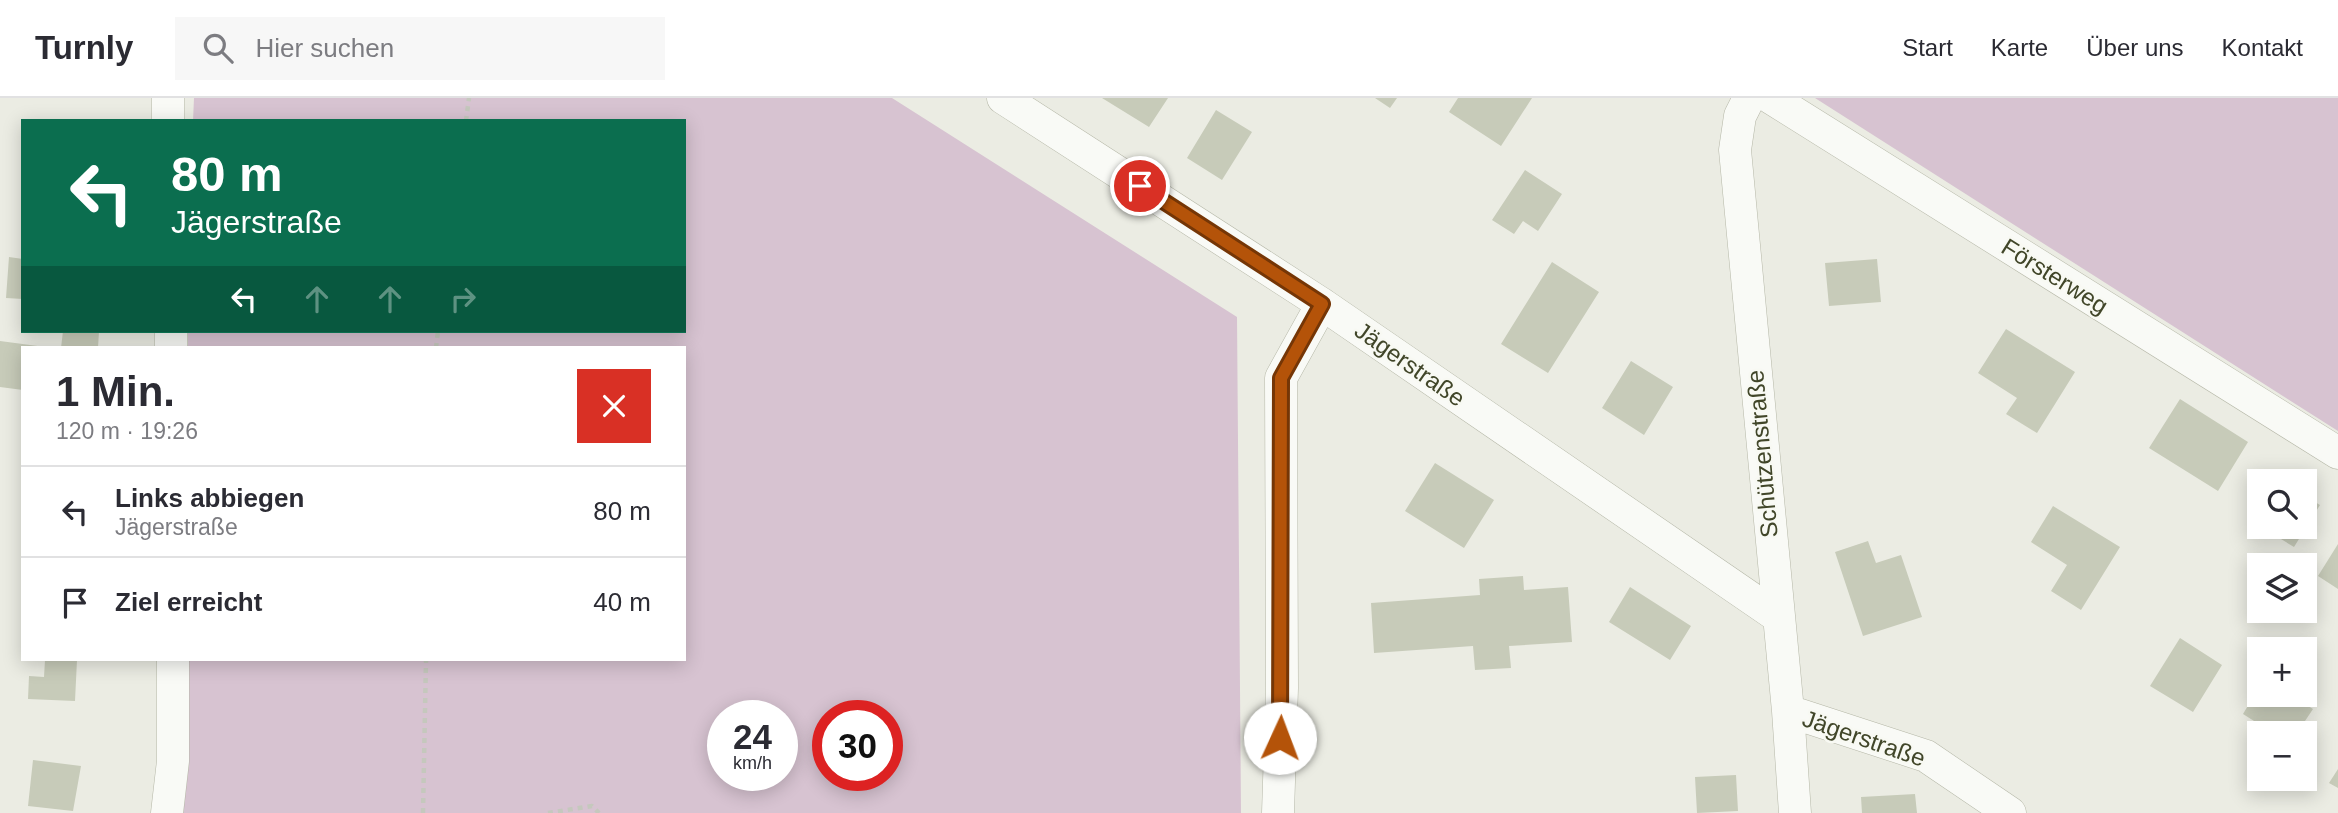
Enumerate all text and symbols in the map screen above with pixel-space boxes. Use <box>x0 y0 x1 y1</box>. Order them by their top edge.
search box <box>175 17 665 80</box>
text: Turnly <box>35 29 133 66</box>
icon: search <box>199 29 237 67</box>
text: Hier suchen <box>255 33 394 63</box>
text: Start <box>1902 34 1953 61</box>
text: Karte <box>1991 34 2048 61</box>
text: Über uns <box>2086 34 2184 61</box>
text: Kontakt <box>2222 34 2303 61</box>
icon: left <box>56 147 147 238</box>
text: 80 m <box>171 147 283 201</box>
pin <box>1110 156 1170 216</box>
icon: arrive <box>1121 167 1159 205</box>
text: Jägerstraße <box>171 204 342 240</box>
street label: Försterweg <box>1997 233 2113 319</box>
icon: left <box>225 280 263 318</box>
icon: ahead <box>298 280 336 318</box>
icon: ahead <box>371 280 409 318</box>
icon: right <box>444 280 482 318</box>
street label: Jägerstraße <box>1350 316 1470 412</box>
text: 1 Min. <box>56 368 175 415</box>
button: close <box>577 369 651 443</box>
street label: Schützenstraße <box>1741 369 1783 539</box>
text: 120 m · 19:26 <box>56 418 198 444</box>
map controls <box>2247 469 2317 791</box>
button: search <box>2247 469 2317 539</box>
text: Links abbiegen <box>115 483 304 513</box>
icon: left <box>56 493 94 531</box>
text: 80 m <box>593 496 651 526</box>
text: Jägerstraße <box>115 514 238 540</box>
button: layers <box>2247 553 2317 623</box>
icon: arrive <box>56 584 94 622</box>
text: Ziel erreicht <box>115 587 262 617</box>
text: 40 m <box>593 587 651 617</box>
button: + <box>2247 637 2317 707</box>
speed limit sign: 30 <box>812 700 903 791</box>
position arrow <box>1243 701 1317 775</box>
street label: Jägerstraße <box>1799 704 1929 772</box>
text: 24 <box>733 717 772 756</box>
button: − <box>2247 721 2317 791</box>
text: km/h <box>733 753 772 773</box>

